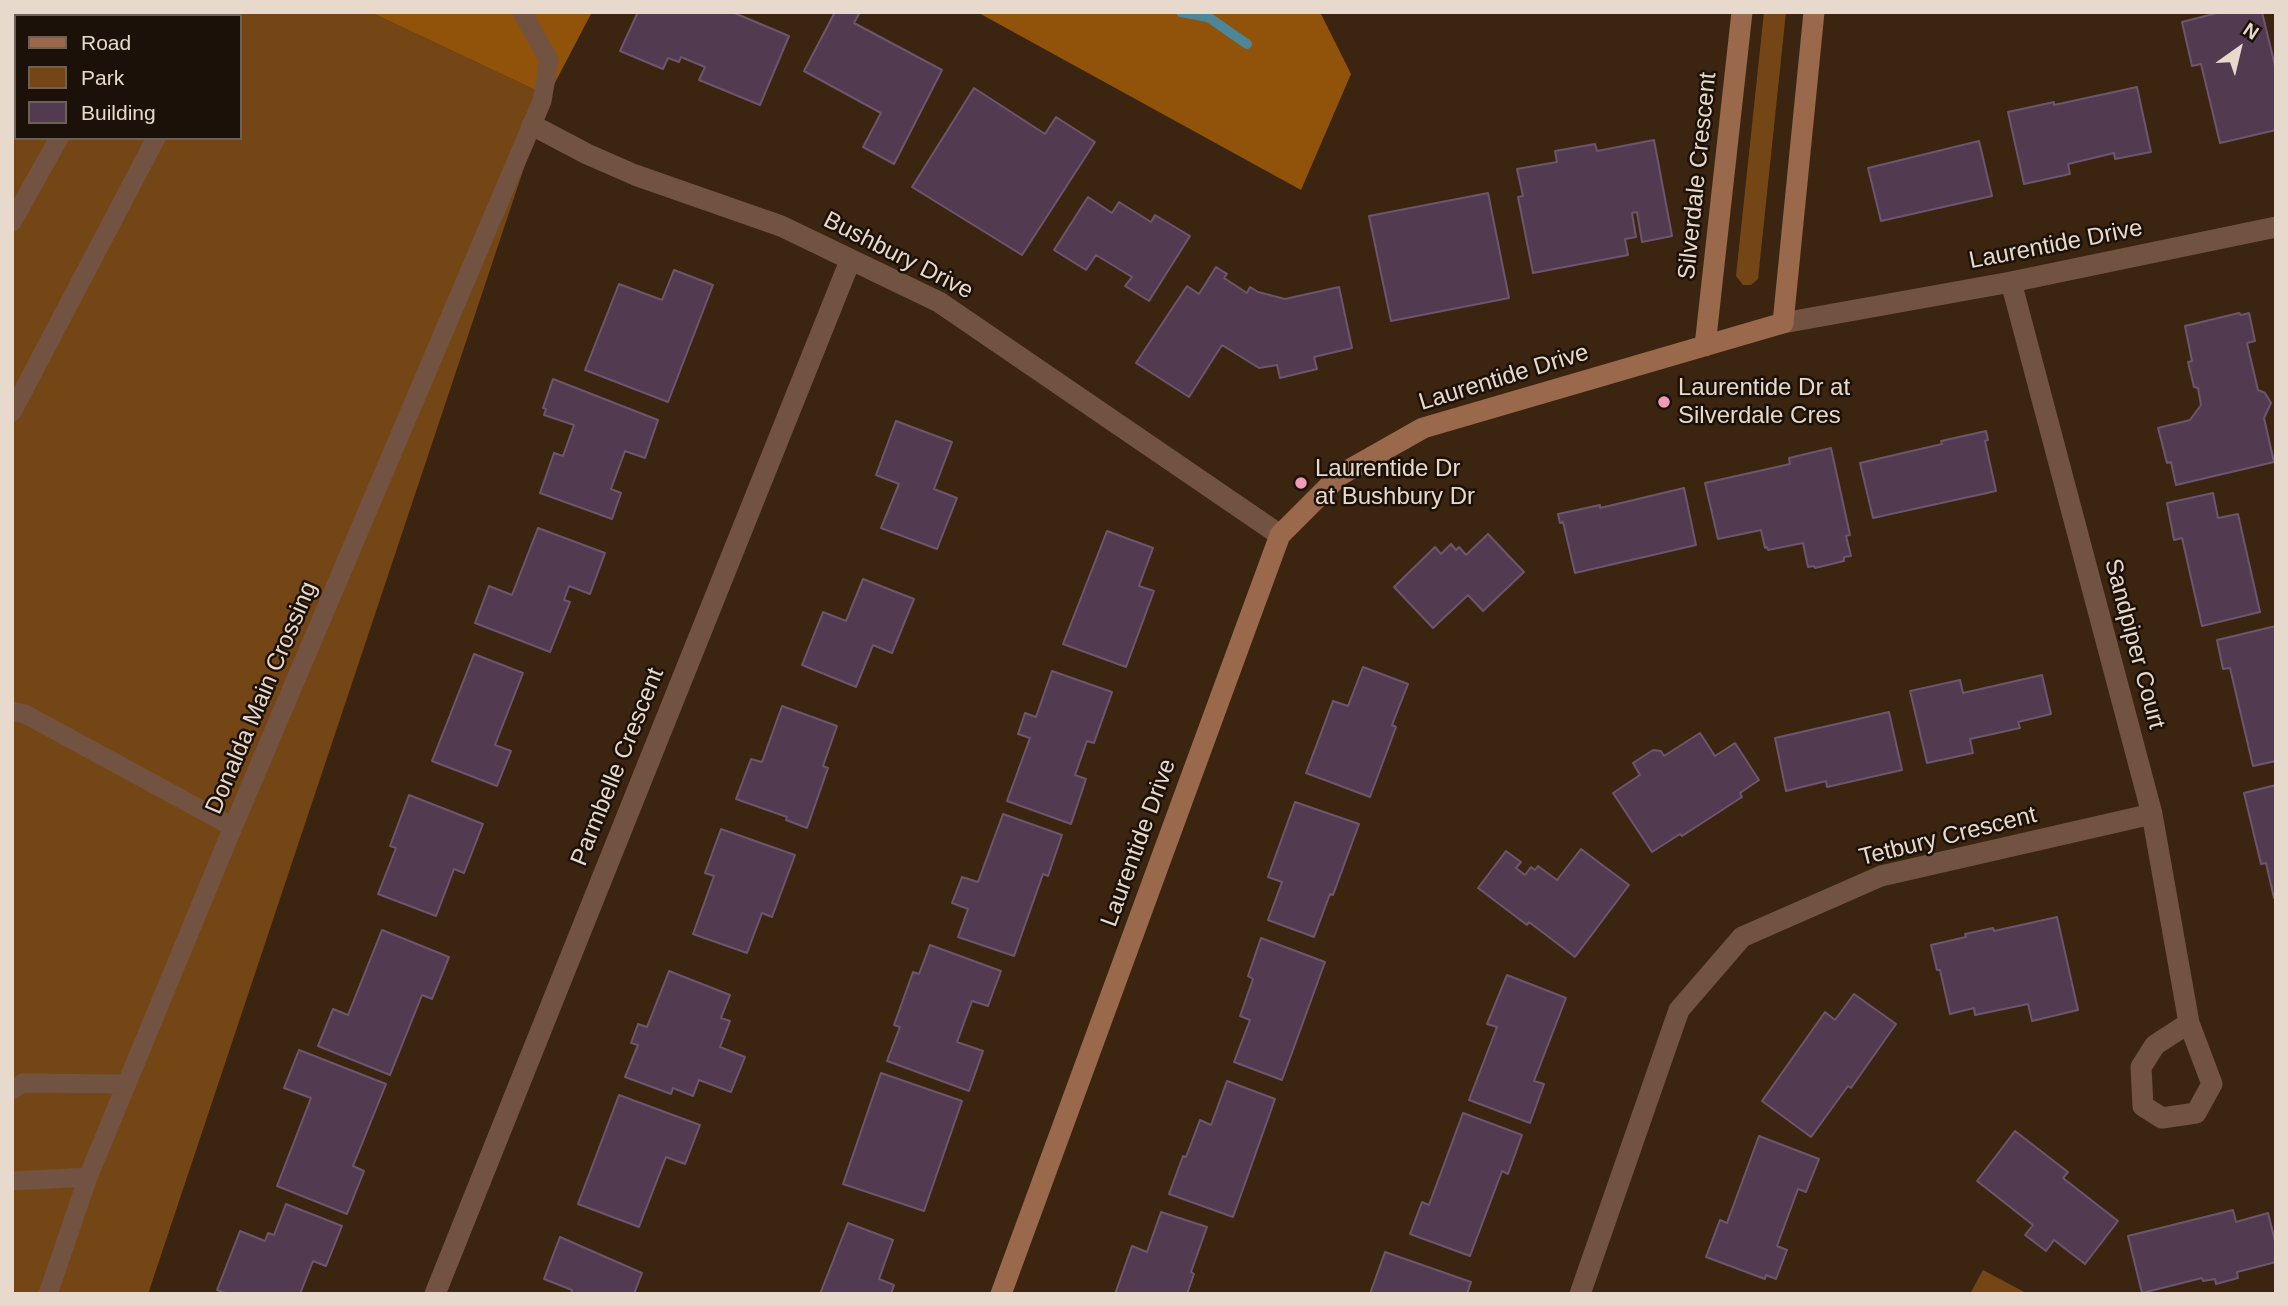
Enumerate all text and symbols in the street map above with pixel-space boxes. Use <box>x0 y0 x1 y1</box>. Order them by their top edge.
legend <box>14 14 242 140</box>
north arrow <box>2204 14 2274 84</box>
text: N <box>2239 19 2263 44</box>
text: Road <box>81 31 131 54</box>
text: Park <box>81 66 124 89</box>
street label: Silverdale Crescent <box>1673 71 1723 281</box>
text: Building <box>81 101 156 124</box>
street label: Bushbury Drive <box>818 206 978 306</box>
street label: Laurentide Drive <box>1967 214 2145 276</box>
street label: Laurentide Drive <box>1416 338 1592 418</box>
place label: Laurentide Dr at Silverdale Cres <box>1678 374 1850 430</box>
marker: Laurentide Dr at Silverdale Cres <box>1656 394 1672 410</box>
place label: Laurentide Dr at Bushbury Dr <box>1315 455 1475 511</box>
marker: Laurentide Dr at Bushbury Dr <box>1293 475 1309 491</box>
street label: Sandpiper Court <box>2097 556 2171 732</box>
street label: Donalda Main Crossing <box>200 578 324 818</box>
street label: Parmbelle Crescent <box>565 664 671 870</box>
street label: Laurentide Drive <box>1095 755 1183 931</box>
street label: Tetbury Crescent <box>1857 801 2039 873</box>

